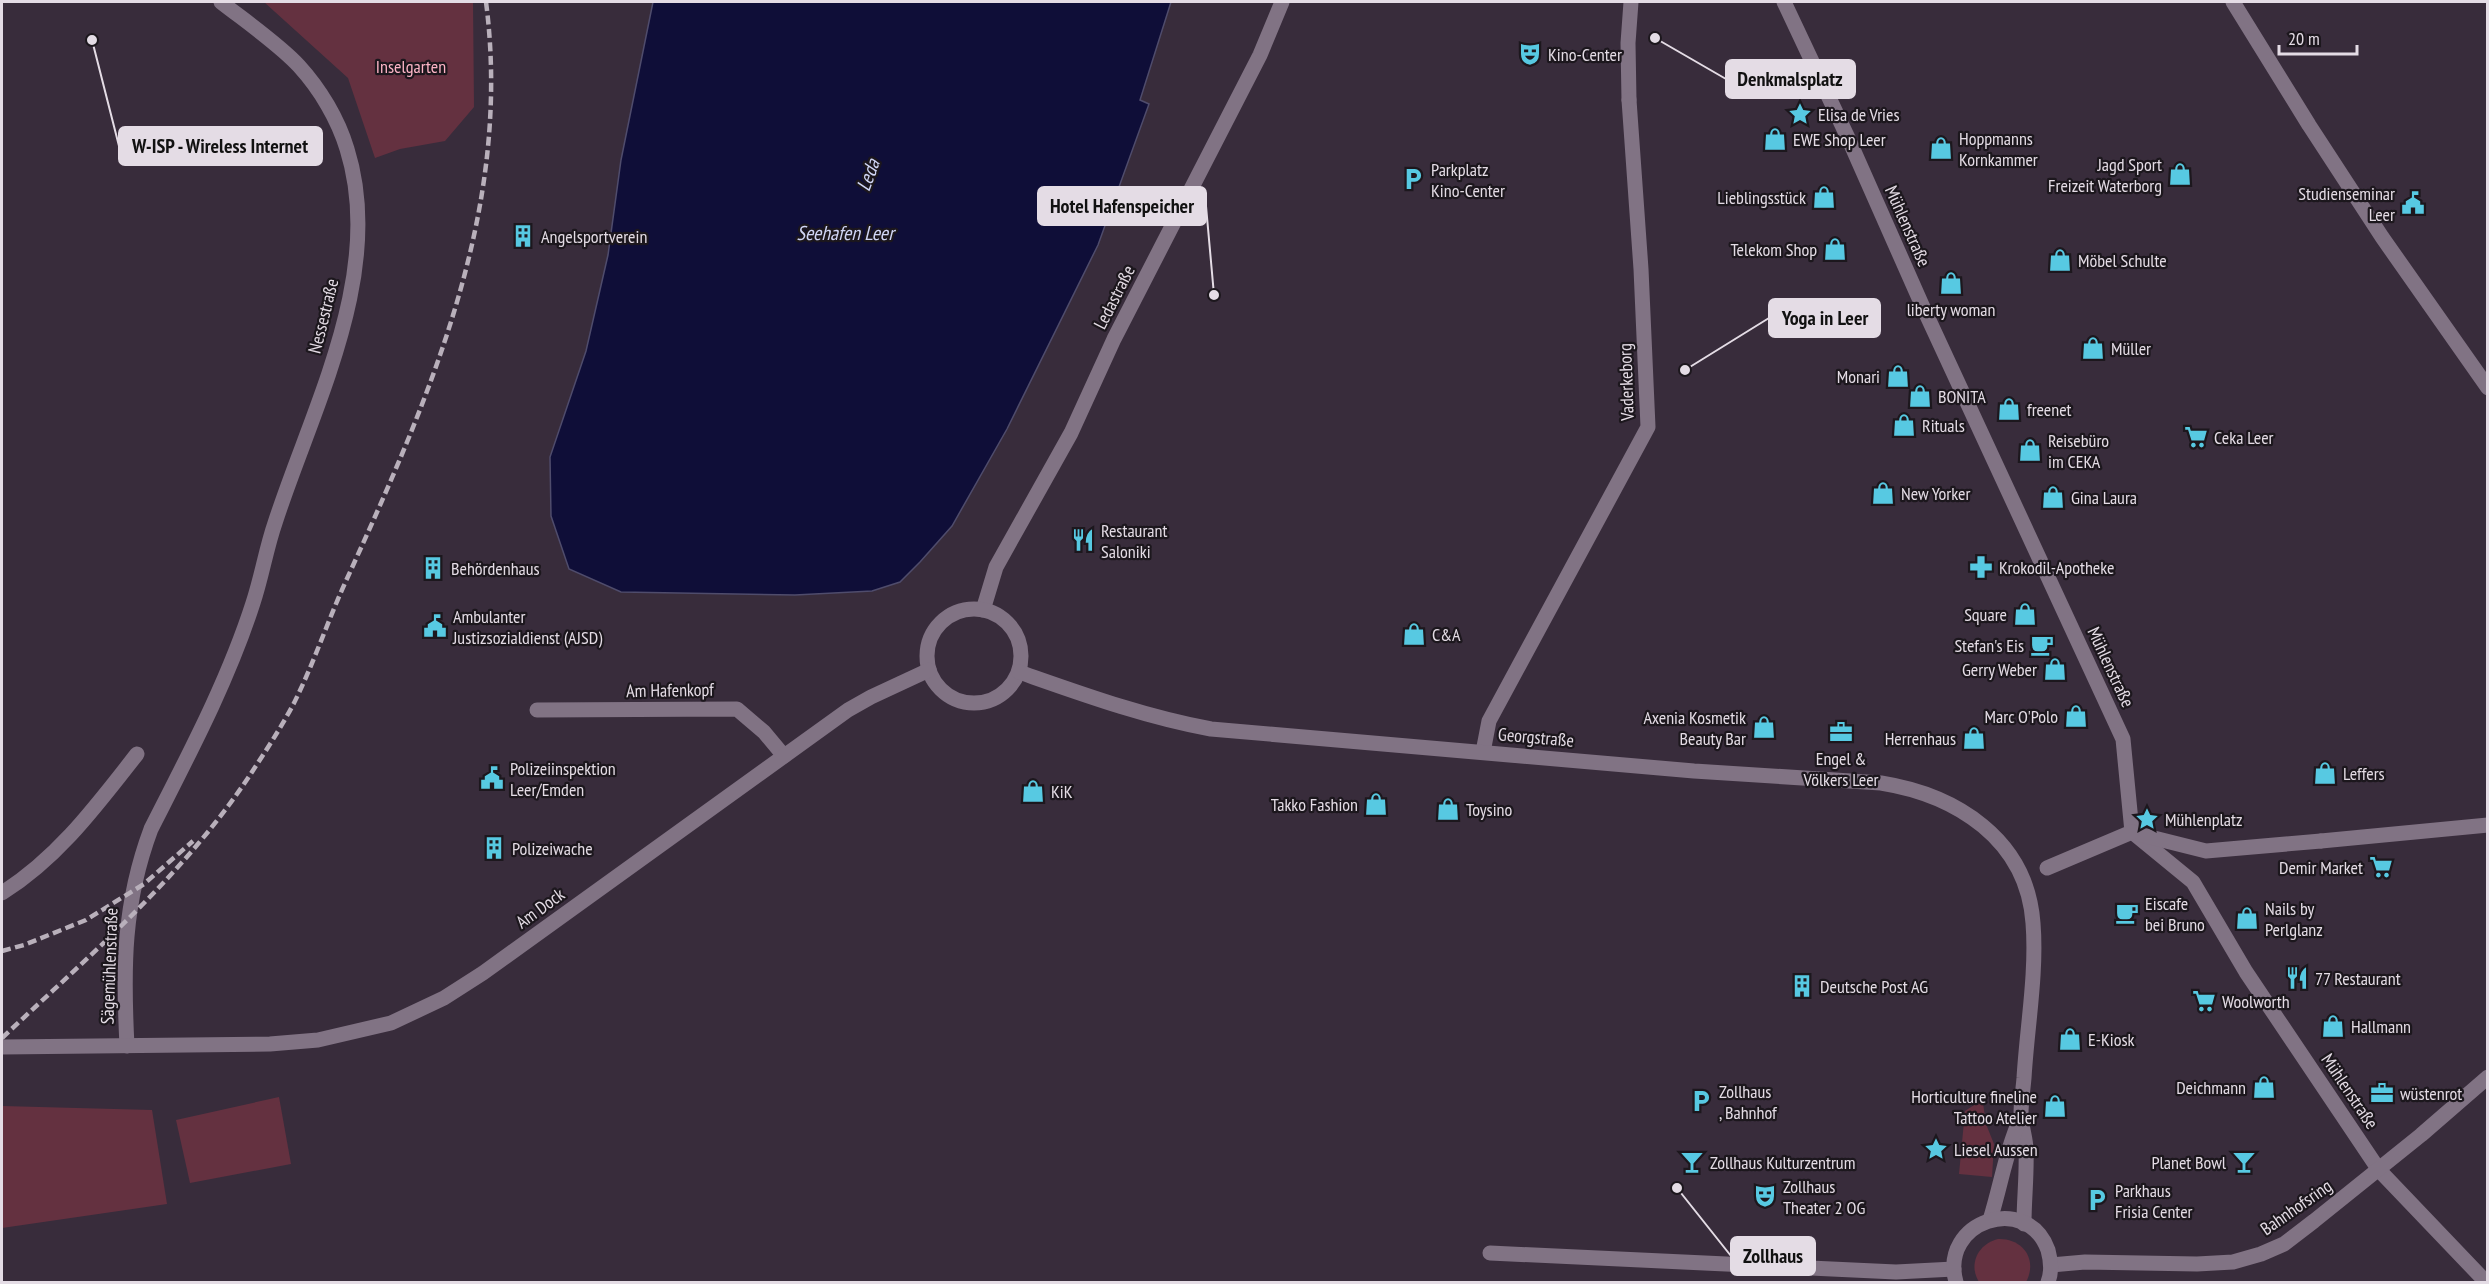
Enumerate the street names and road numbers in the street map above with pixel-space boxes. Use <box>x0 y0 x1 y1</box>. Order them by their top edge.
street label: Mühlenstraße <box>1880 182 1936 270</box>
street label: Ledastraße <box>1088 261 1140 333</box>
street label: Nessestraße <box>303 276 343 356</box>
street label: Vaderkeborg <box>1613 343 1639 422</box>
street label: Mühlenstraße <box>2082 623 2140 711</box>
street label: Am Hafenkopf <box>626 678 715 702</box>
street label: Georgstraße <box>1497 722 1575 752</box>
street label: Am Dock <box>511 883 569 933</box>
street label: Sägemühlenstraße <box>95 907 123 1025</box>
street label: Mühlenstraße <box>2316 1049 2384 1133</box>
street label: Bahnhofsring <box>2256 1174 2336 1240</box>

